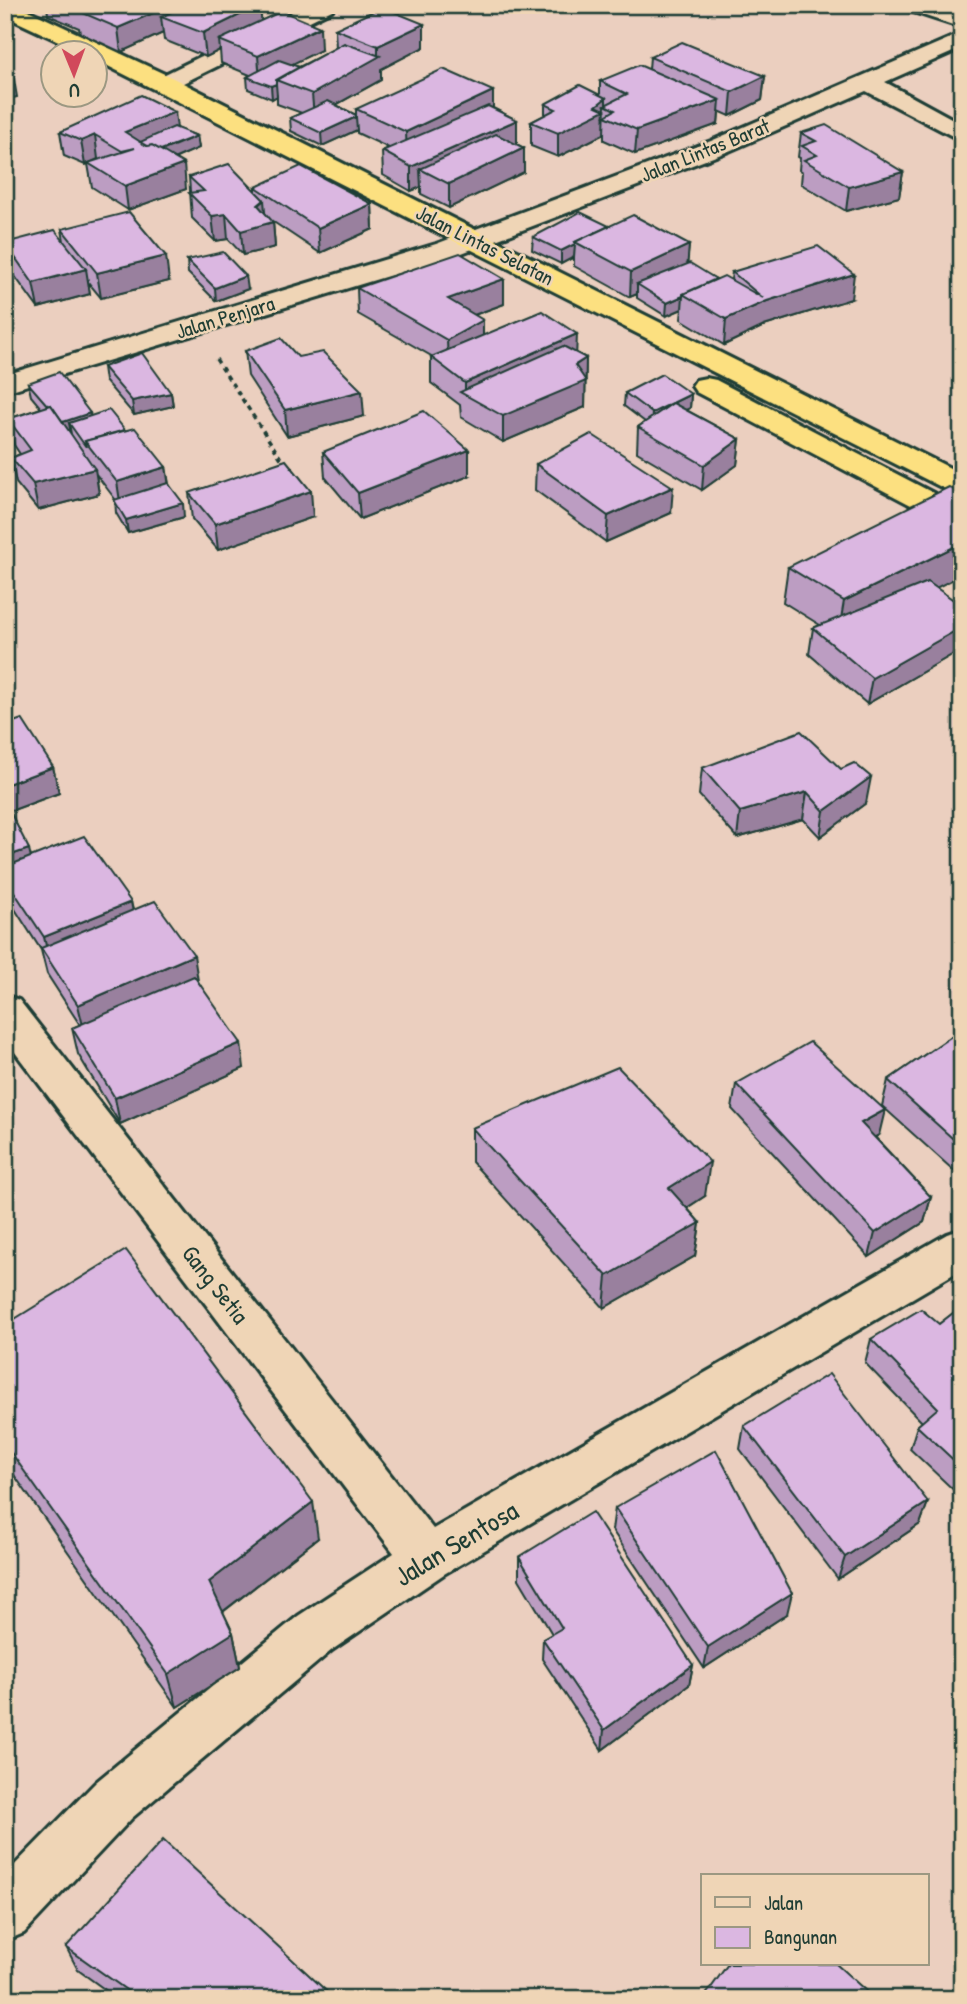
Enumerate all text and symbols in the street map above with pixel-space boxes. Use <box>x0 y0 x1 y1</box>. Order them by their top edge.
north arrow <box>38 38 108 108</box>
text: U <box>68 78 80 104</box>
street label: Jalan Lintas Barat <box>636 111 775 189</box>
street label: Jalan Lintas Selatan <box>411 198 559 292</box>
street label: Jalan Penjara <box>172 288 278 346</box>
street label: Gang Setia <box>175 1238 257 1330</box>
street label: Jalan Sentosa <box>387 1491 525 1595</box>
legend <box>701 1874 928 1966</box>
text: Jalan <box>764 1888 803 1917</box>
text: Bangunan <box>764 1922 837 1951</box>

